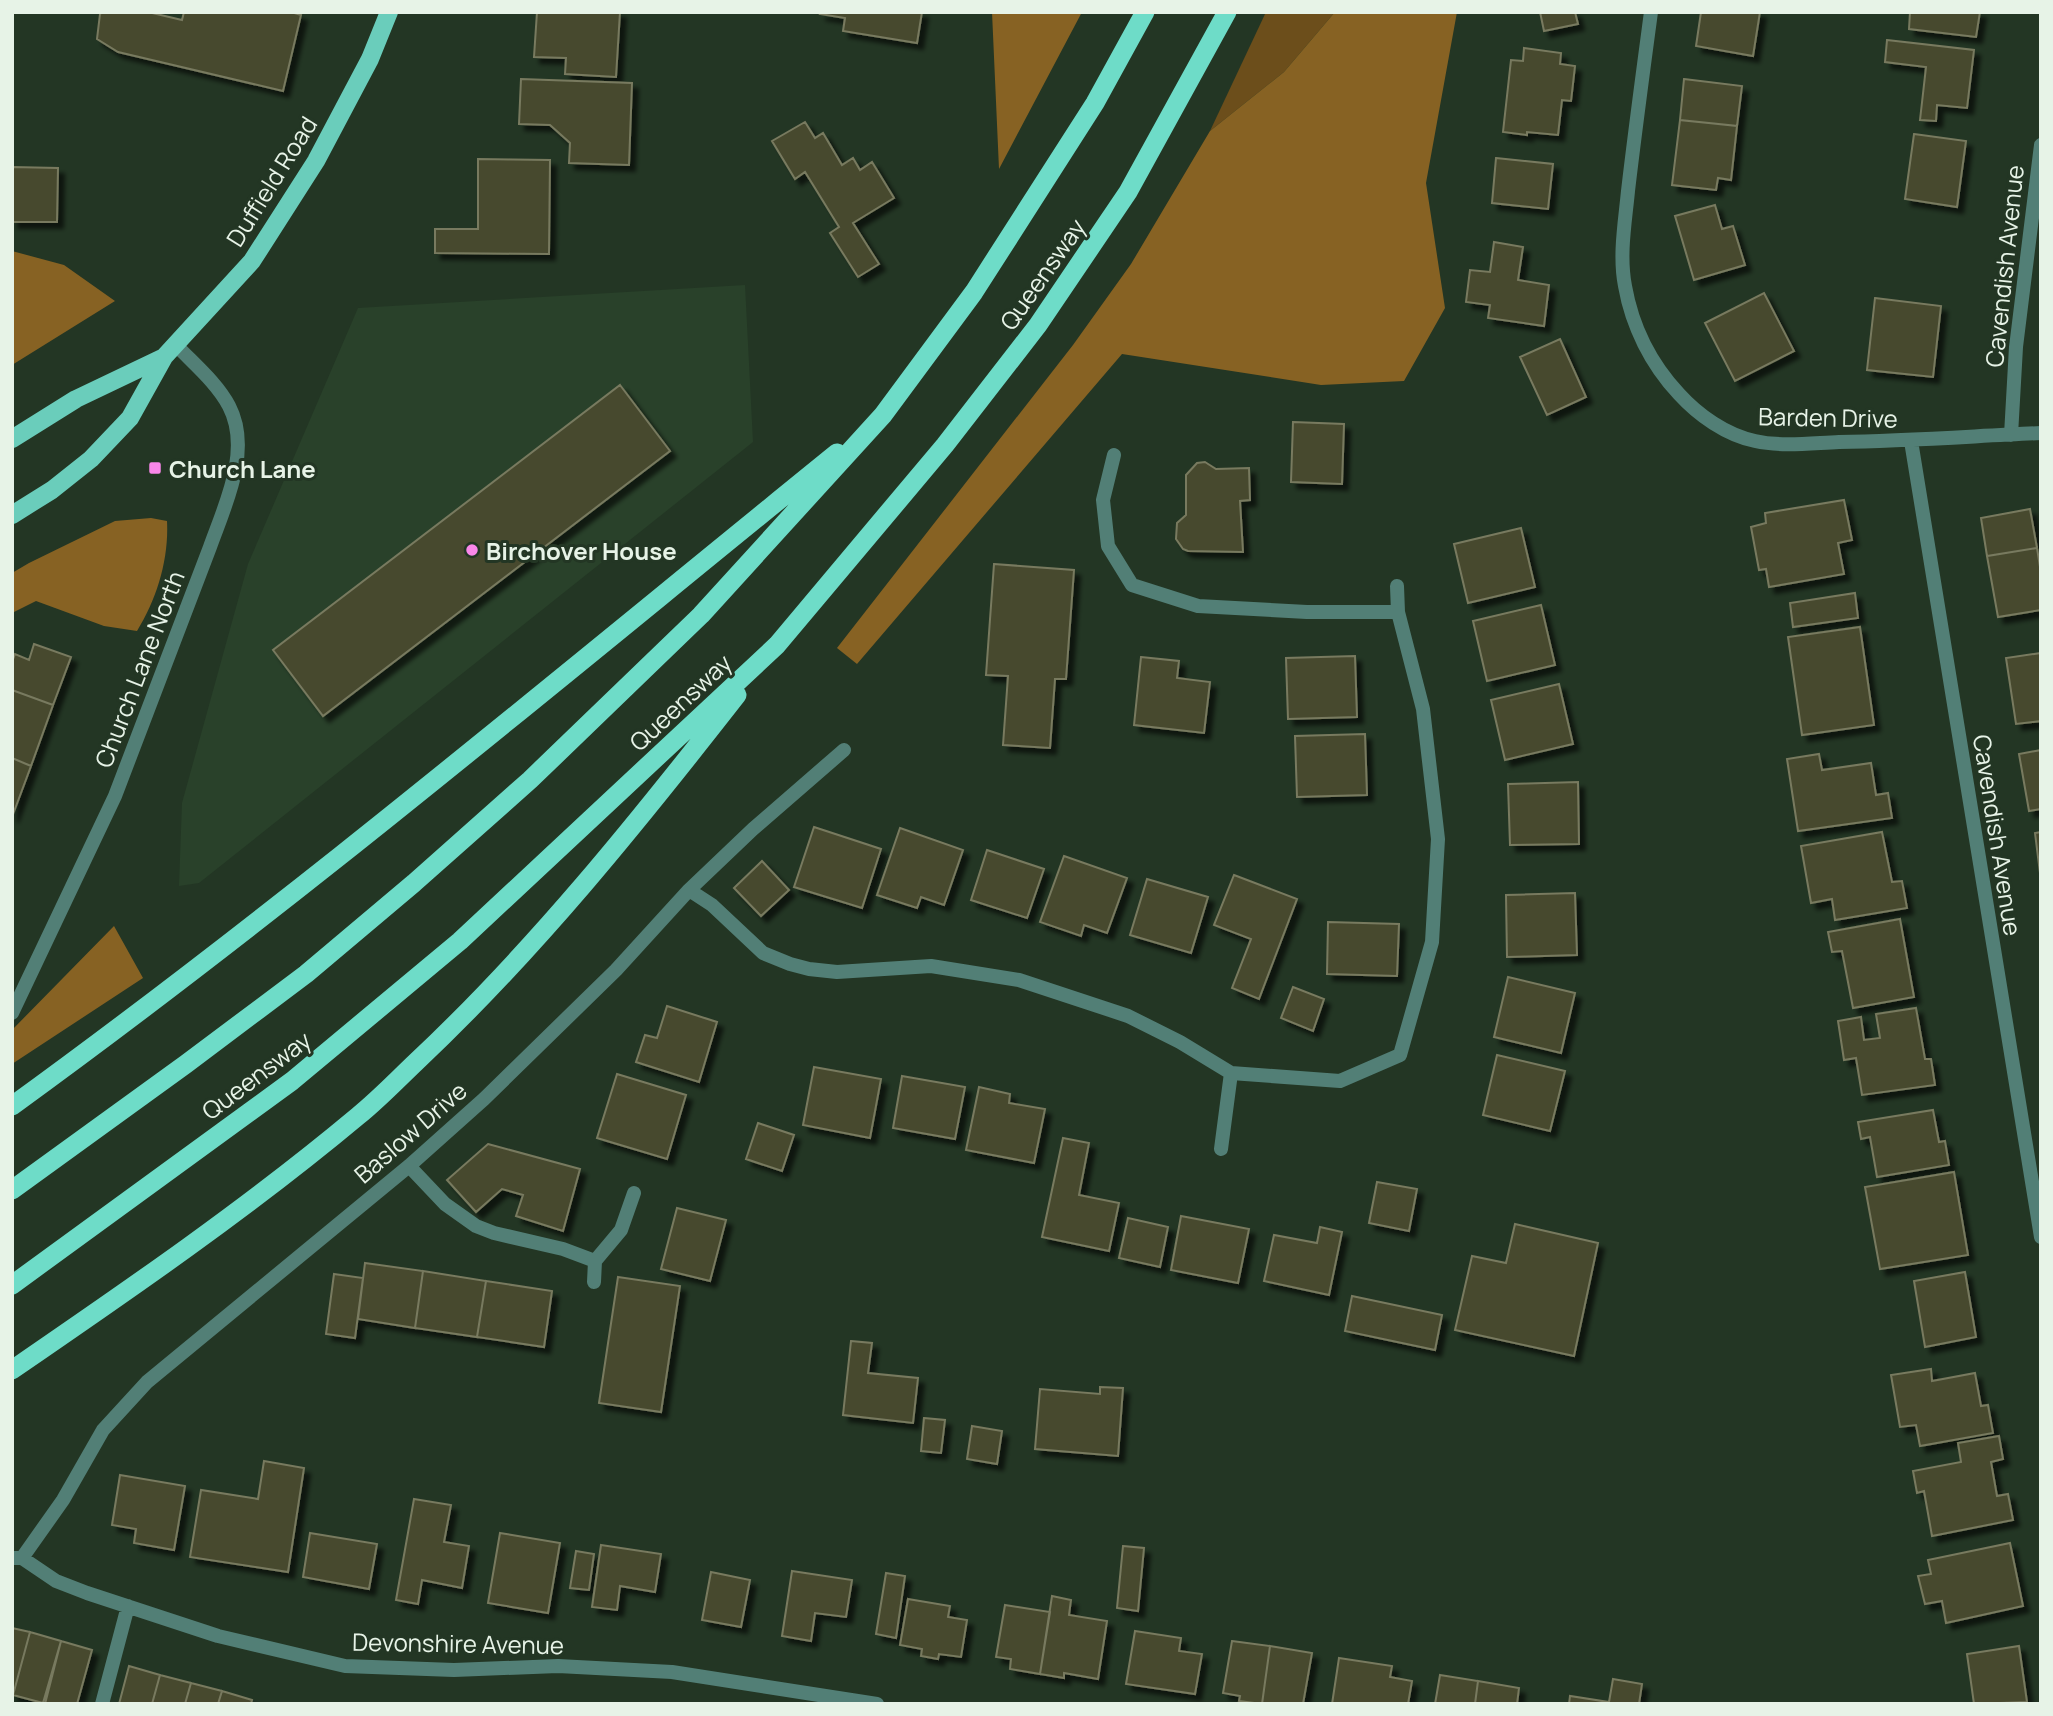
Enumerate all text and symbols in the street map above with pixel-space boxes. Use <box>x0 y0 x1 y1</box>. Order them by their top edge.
street label: Duffield Road <box>218 110 324 252</box>
street label: Cavendish Avenue <box>1977 163 2031 369</box>
street label: Queensway <box>992 212 1093 336</box>
street label: Barden Drive <box>1758 399 1898 435</box>
place label: Church Lane <box>169 452 316 485</box>
marker: Church Lane <box>147 460 163 476</box>
place label: Birchover House <box>486 534 677 567</box>
marker: Birchover House <box>464 542 480 558</box>
street label: Church Lane North <box>86 566 192 772</box>
street label: Queensway <box>622 646 739 758</box>
street label: Cavendish Avenue <box>1966 732 2030 938</box>
street label: Queensway <box>195 1023 318 1127</box>
street label: Baslow Drive <box>347 1074 473 1190</box>
street label: Devonshire Avenue <box>352 1625 564 1661</box>

